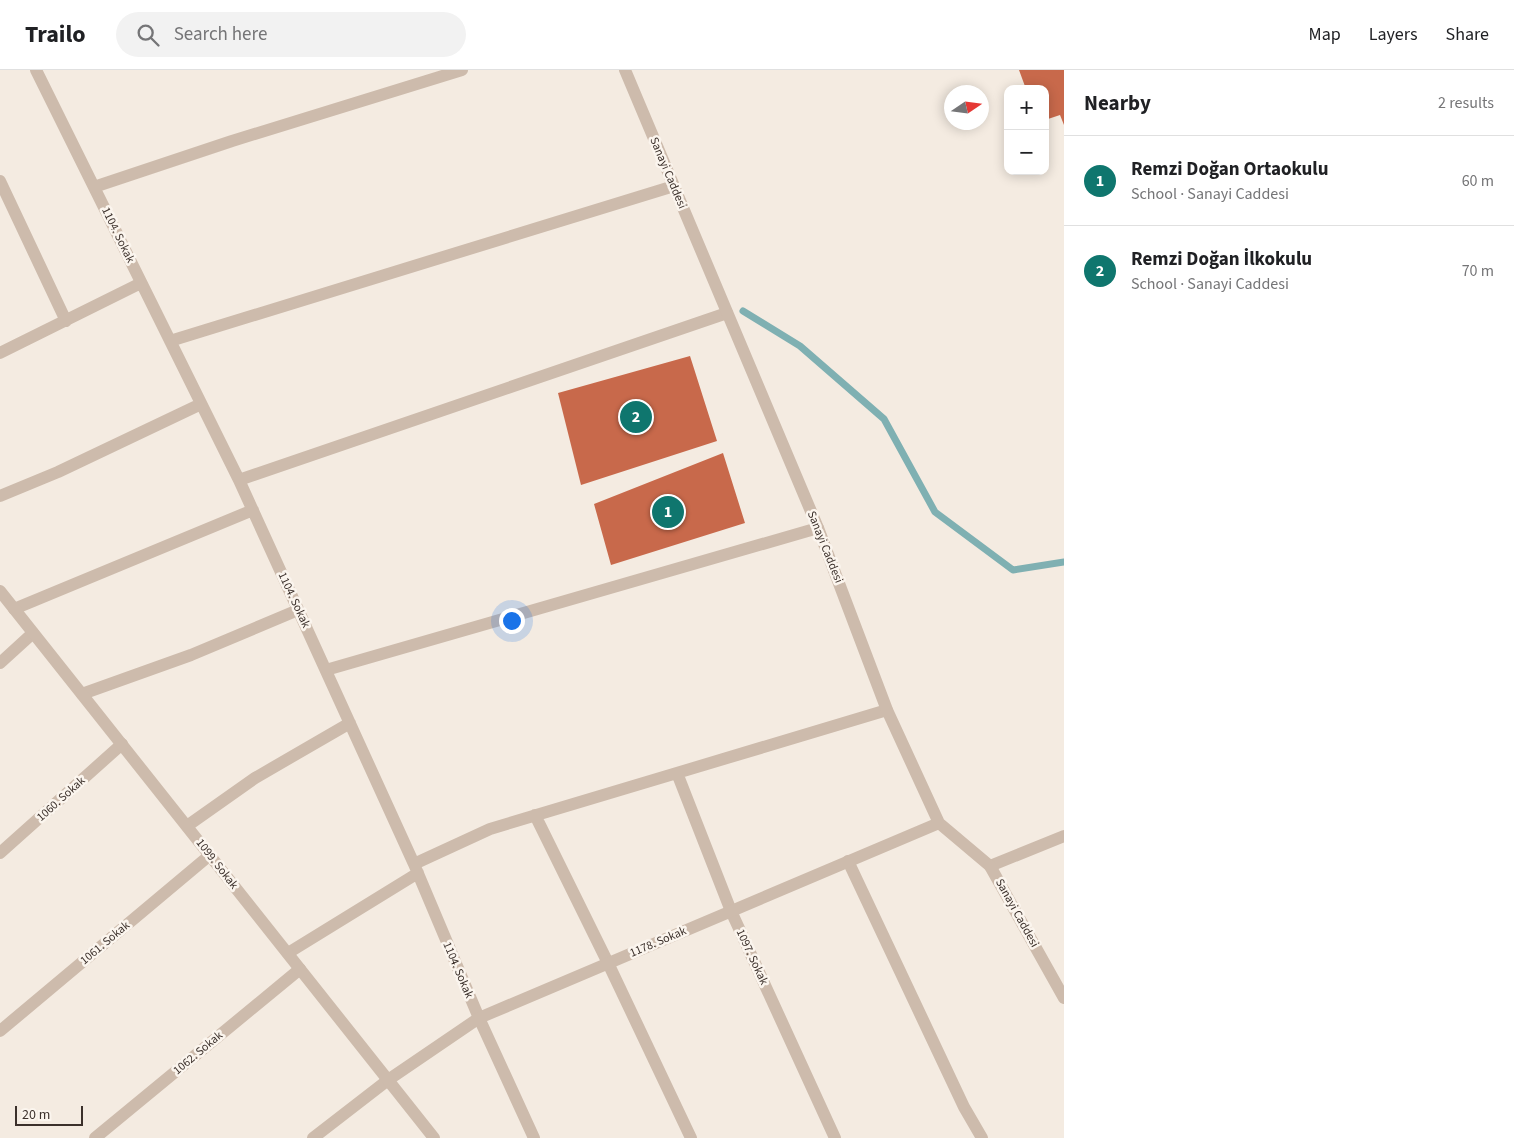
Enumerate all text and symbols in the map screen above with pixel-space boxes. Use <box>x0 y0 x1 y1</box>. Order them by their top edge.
search box <box>116 12 466 57</box>
text: Trailo <box>25 17 86 52</box>
icon: search <box>134 21 162 49</box>
text: Search here <box>174 21 267 48</box>
text: Map <box>1309 22 1341 47</box>
text: Layers <box>1369 22 1418 47</box>
text: Share <box>1446 22 1489 47</box>
north arrow <box>944 85 989 130</box>
map controls <box>1004 85 1049 175</box>
button: + <box>1004 85 1049 130</box>
text: Nearby <box>1084 88 1151 118</box>
text: 2 results <box>1438 92 1494 114</box>
button: − <box>1004 130 1049 175</box>
street label: Sanayi Caddesi <box>645 135 691 211</box>
text: Remzi Doğan Ortaokulu <box>1131 156 1329 183</box>
text: 1 <box>1096 170 1104 192</box>
text: 60 m <box>1462 170 1494 192</box>
text: School · Sanayi Caddesi <box>1131 183 1289 205</box>
street label: 1104. Sokak <box>97 204 139 266</box>
text: Remzi Doğan İlkokulu <box>1131 246 1312 273</box>
text: 2 <box>1096 260 1104 282</box>
text: 70 m <box>1462 260 1494 282</box>
text: School · Sanayi Caddesi <box>1131 273 1289 295</box>
pin: 2 <box>620 398 652 436</box>
pin: 1 <box>652 493 684 531</box>
street label: Sanayi Caddesi <box>803 508 847 586</box>
street label: 1104. Sokak <box>274 569 314 631</box>
your location <box>499 608 525 634</box>
street label: 1060. Sokak <box>33 773 89 825</box>
street label: 1099. Sokak <box>192 835 242 893</box>
street label: Sanayi Caddesi <box>991 876 1043 950</box>
street label: 1061. Sokak <box>77 917 133 969</box>
street label: 1178. Sokak <box>627 922 689 962</box>
street label: 1097. Sokak <box>732 926 772 988</box>
street label: 1104. Sokak <box>438 939 478 1001</box>
street label: 1062. Sokak <box>170 1027 226 1079</box>
scale bar <box>15 1103 82 1126</box>
text: 20 m <box>22 1105 50 1125</box>

